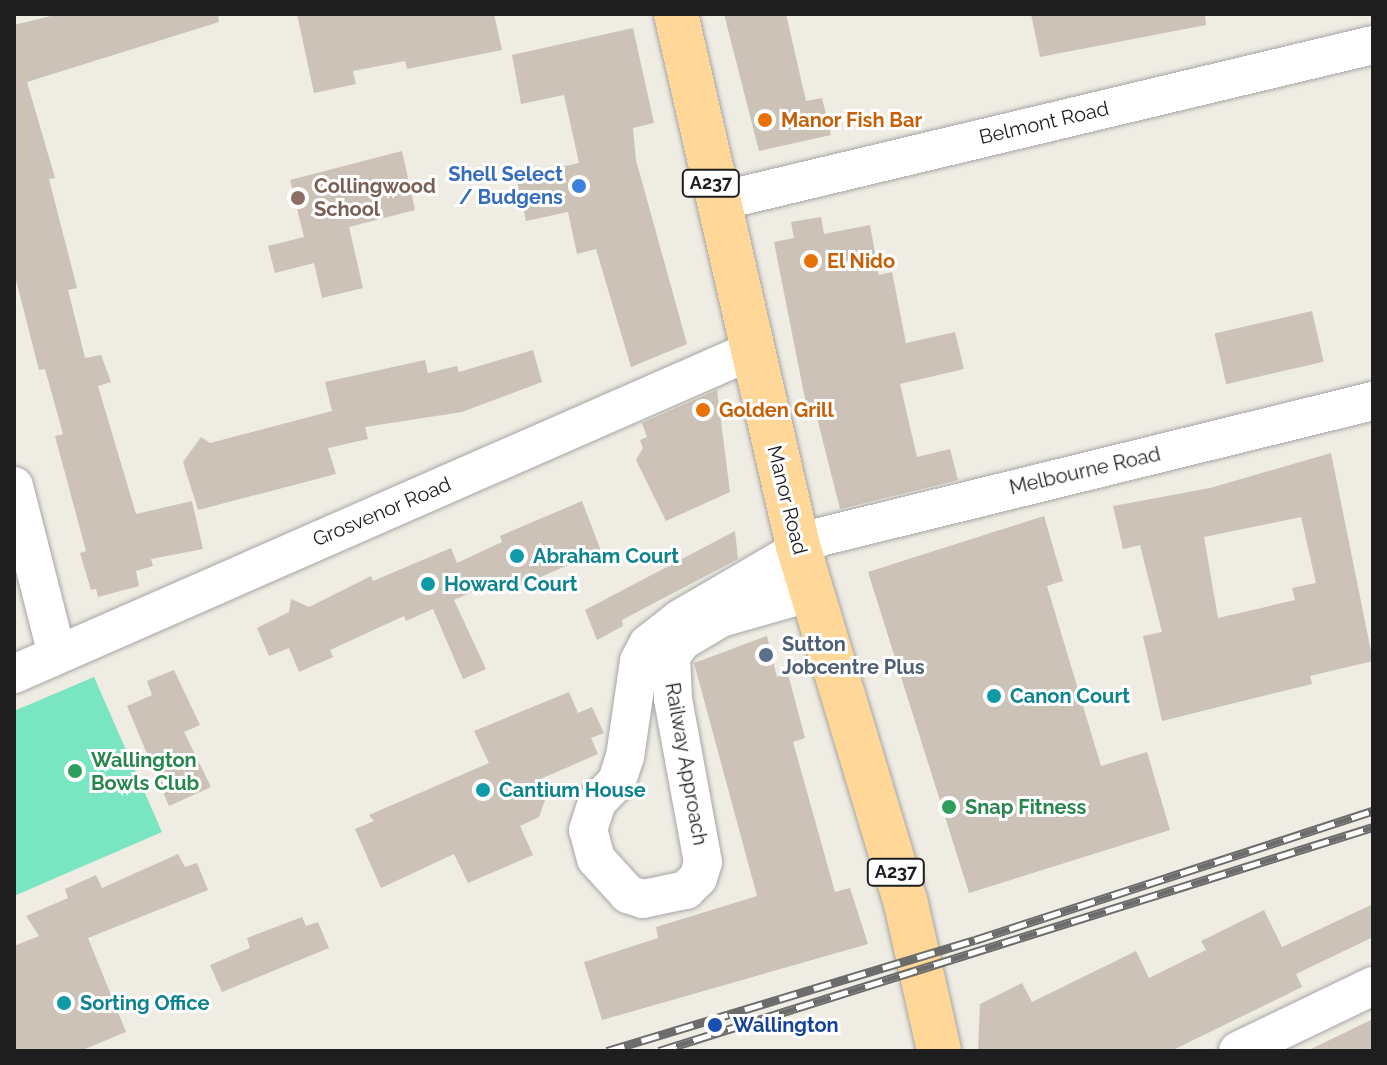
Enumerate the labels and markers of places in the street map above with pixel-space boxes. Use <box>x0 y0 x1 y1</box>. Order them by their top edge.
place label: Manor Fish Bar <box>781 108 923 132</box>
marker: Manor Fish Bar <box>756 111 774 129</box>
place label: Shell Select / Budgens <box>448 162 563 209</box>
place label: Collingwood School <box>314 174 436 221</box>
marker: Shell Select / Budgens <box>570 177 588 195</box>
marker: Collingwood School <box>289 189 307 207</box>
place label: El Nido <box>827 249 896 273</box>
marker: El Nido <box>802 252 820 270</box>
place label: Golden Grill <box>719 398 834 422</box>
marker: Golden Grill <box>694 401 712 419</box>
place label: Abraham Court <box>533 544 679 568</box>
marker: Abraham Court <box>508 547 526 565</box>
place label: Howard Court <box>444 572 577 596</box>
marker: Howard Court <box>419 575 437 593</box>
place label: Sutton Jobcentre Plus <box>782 632 925 679</box>
marker: Sutton Jobcentre Plus <box>757 646 775 664</box>
place label: Canon Court <box>1010 684 1130 708</box>
marker: Canon Court <box>985 687 1003 705</box>
place label: Wallington Bowls Club <box>91 748 199 795</box>
marker: Wallington Bowls Club <box>66 762 84 780</box>
place label: Cantium House <box>499 778 646 802</box>
marker: Cantium House <box>474 781 492 799</box>
place label: Snap Fitness <box>965 795 1086 819</box>
marker: Snap Fitness <box>940 798 958 816</box>
place label: Sorting Office <box>80 991 209 1015</box>
marker: Sorting Office <box>55 994 73 1012</box>
place label: Wallington <box>733 1013 839 1037</box>
marker: Wallington <box>704 1014 726 1036</box>

